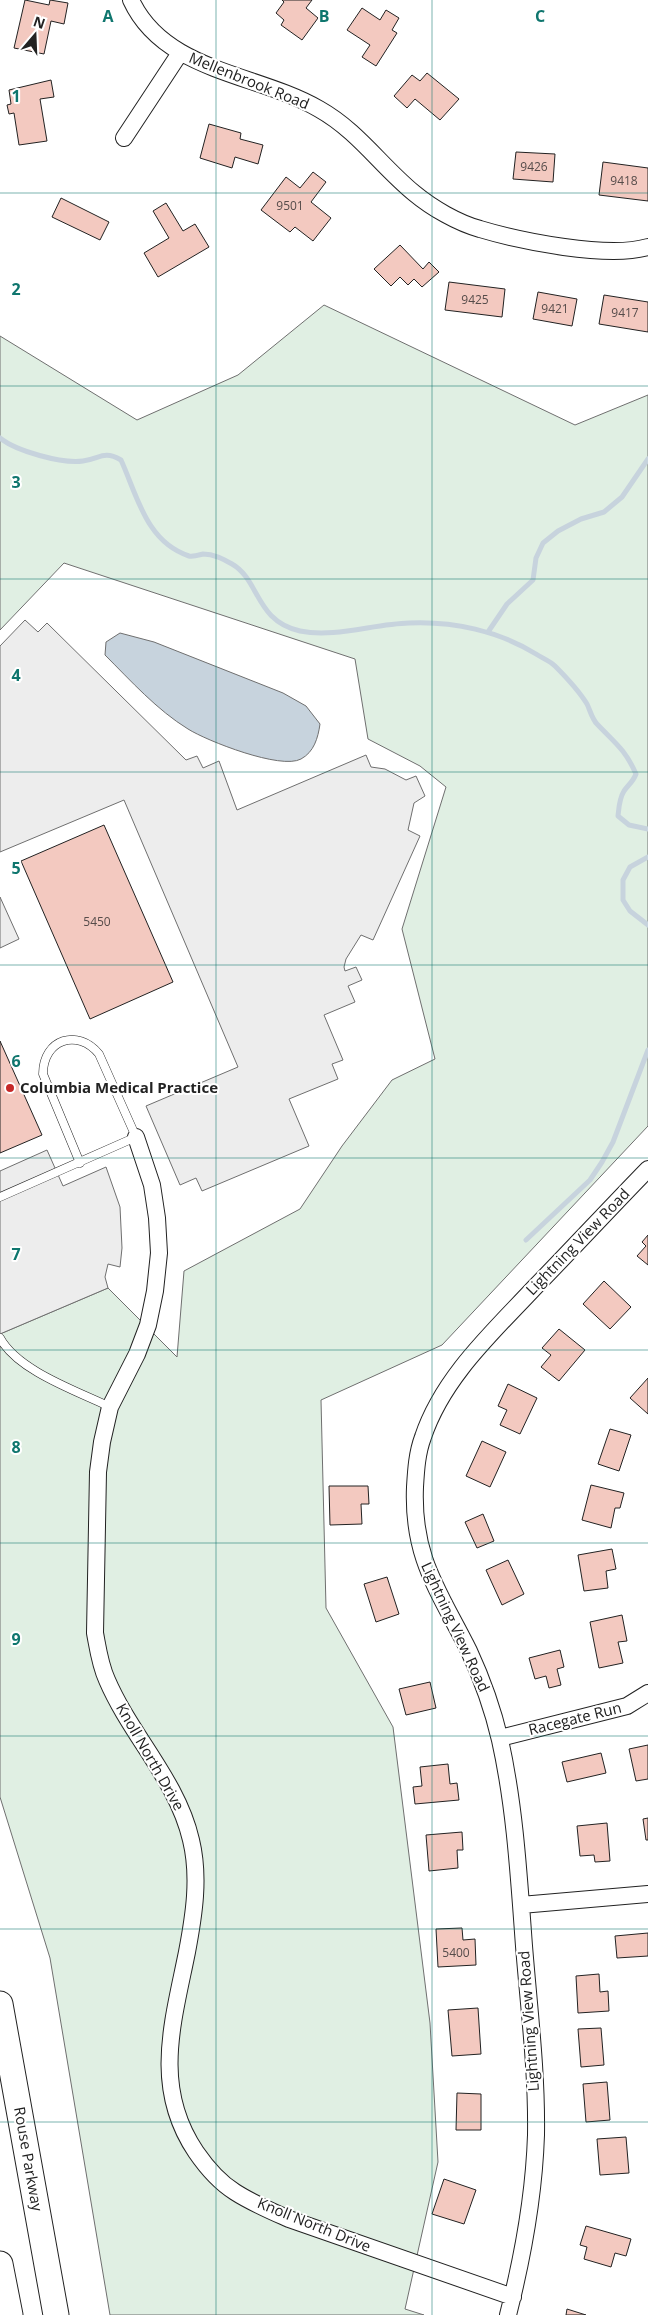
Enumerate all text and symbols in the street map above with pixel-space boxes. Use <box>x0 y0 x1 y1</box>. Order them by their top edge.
text: A <box>102 5 114 27</box>
text: B <box>319 5 329 27</box>
text: C <box>535 5 545 27</box>
north arrow <box>10 10 60 60</box>
text: N <box>31 11 48 33</box>
street label: Mellenbrook Road <box>186 47 312 113</box>
text: 1 <box>11 85 21 107</box>
house number: 9426 <box>520 158 548 175</box>
house number: 9418 <box>610 172 638 189</box>
house number: 9501 <box>276 197 304 214</box>
text: 2 <box>11 278 21 300</box>
house number: 9425 <box>461 291 489 308</box>
house number: 9421 <box>541 300 569 317</box>
house number: 9417 <box>611 304 639 321</box>
text: 3 <box>11 471 21 493</box>
text: 4 <box>11 664 21 686</box>
text: 5 <box>11 857 21 879</box>
house number: 5450 <box>83 913 111 930</box>
text: 6 <box>11 1050 21 1072</box>
place label: Columbia Medical Practice <box>20 1077 218 1097</box>
marker: Columbia Medical Practice <box>4 1082 16 1094</box>
street label: Lightning View Road <box>521 1184 633 1299</box>
text: 7 <box>11 1243 21 1265</box>
text: 8 <box>11 1436 21 1458</box>
street label: Lightning View Road <box>417 1558 495 1695</box>
text: 9 <box>11 1628 21 1650</box>
street label: Racegate Run <box>526 1697 623 1739</box>
street label: Knoll North Drive <box>112 1699 190 1814</box>
house number: 5400 <box>442 1944 470 1961</box>
street label: Lightning View Road <box>513 1950 543 2092</box>
street label: Rouse Parkway <box>10 2105 48 2213</box>
street label: Knoll North Drive <box>255 2192 374 2256</box>

